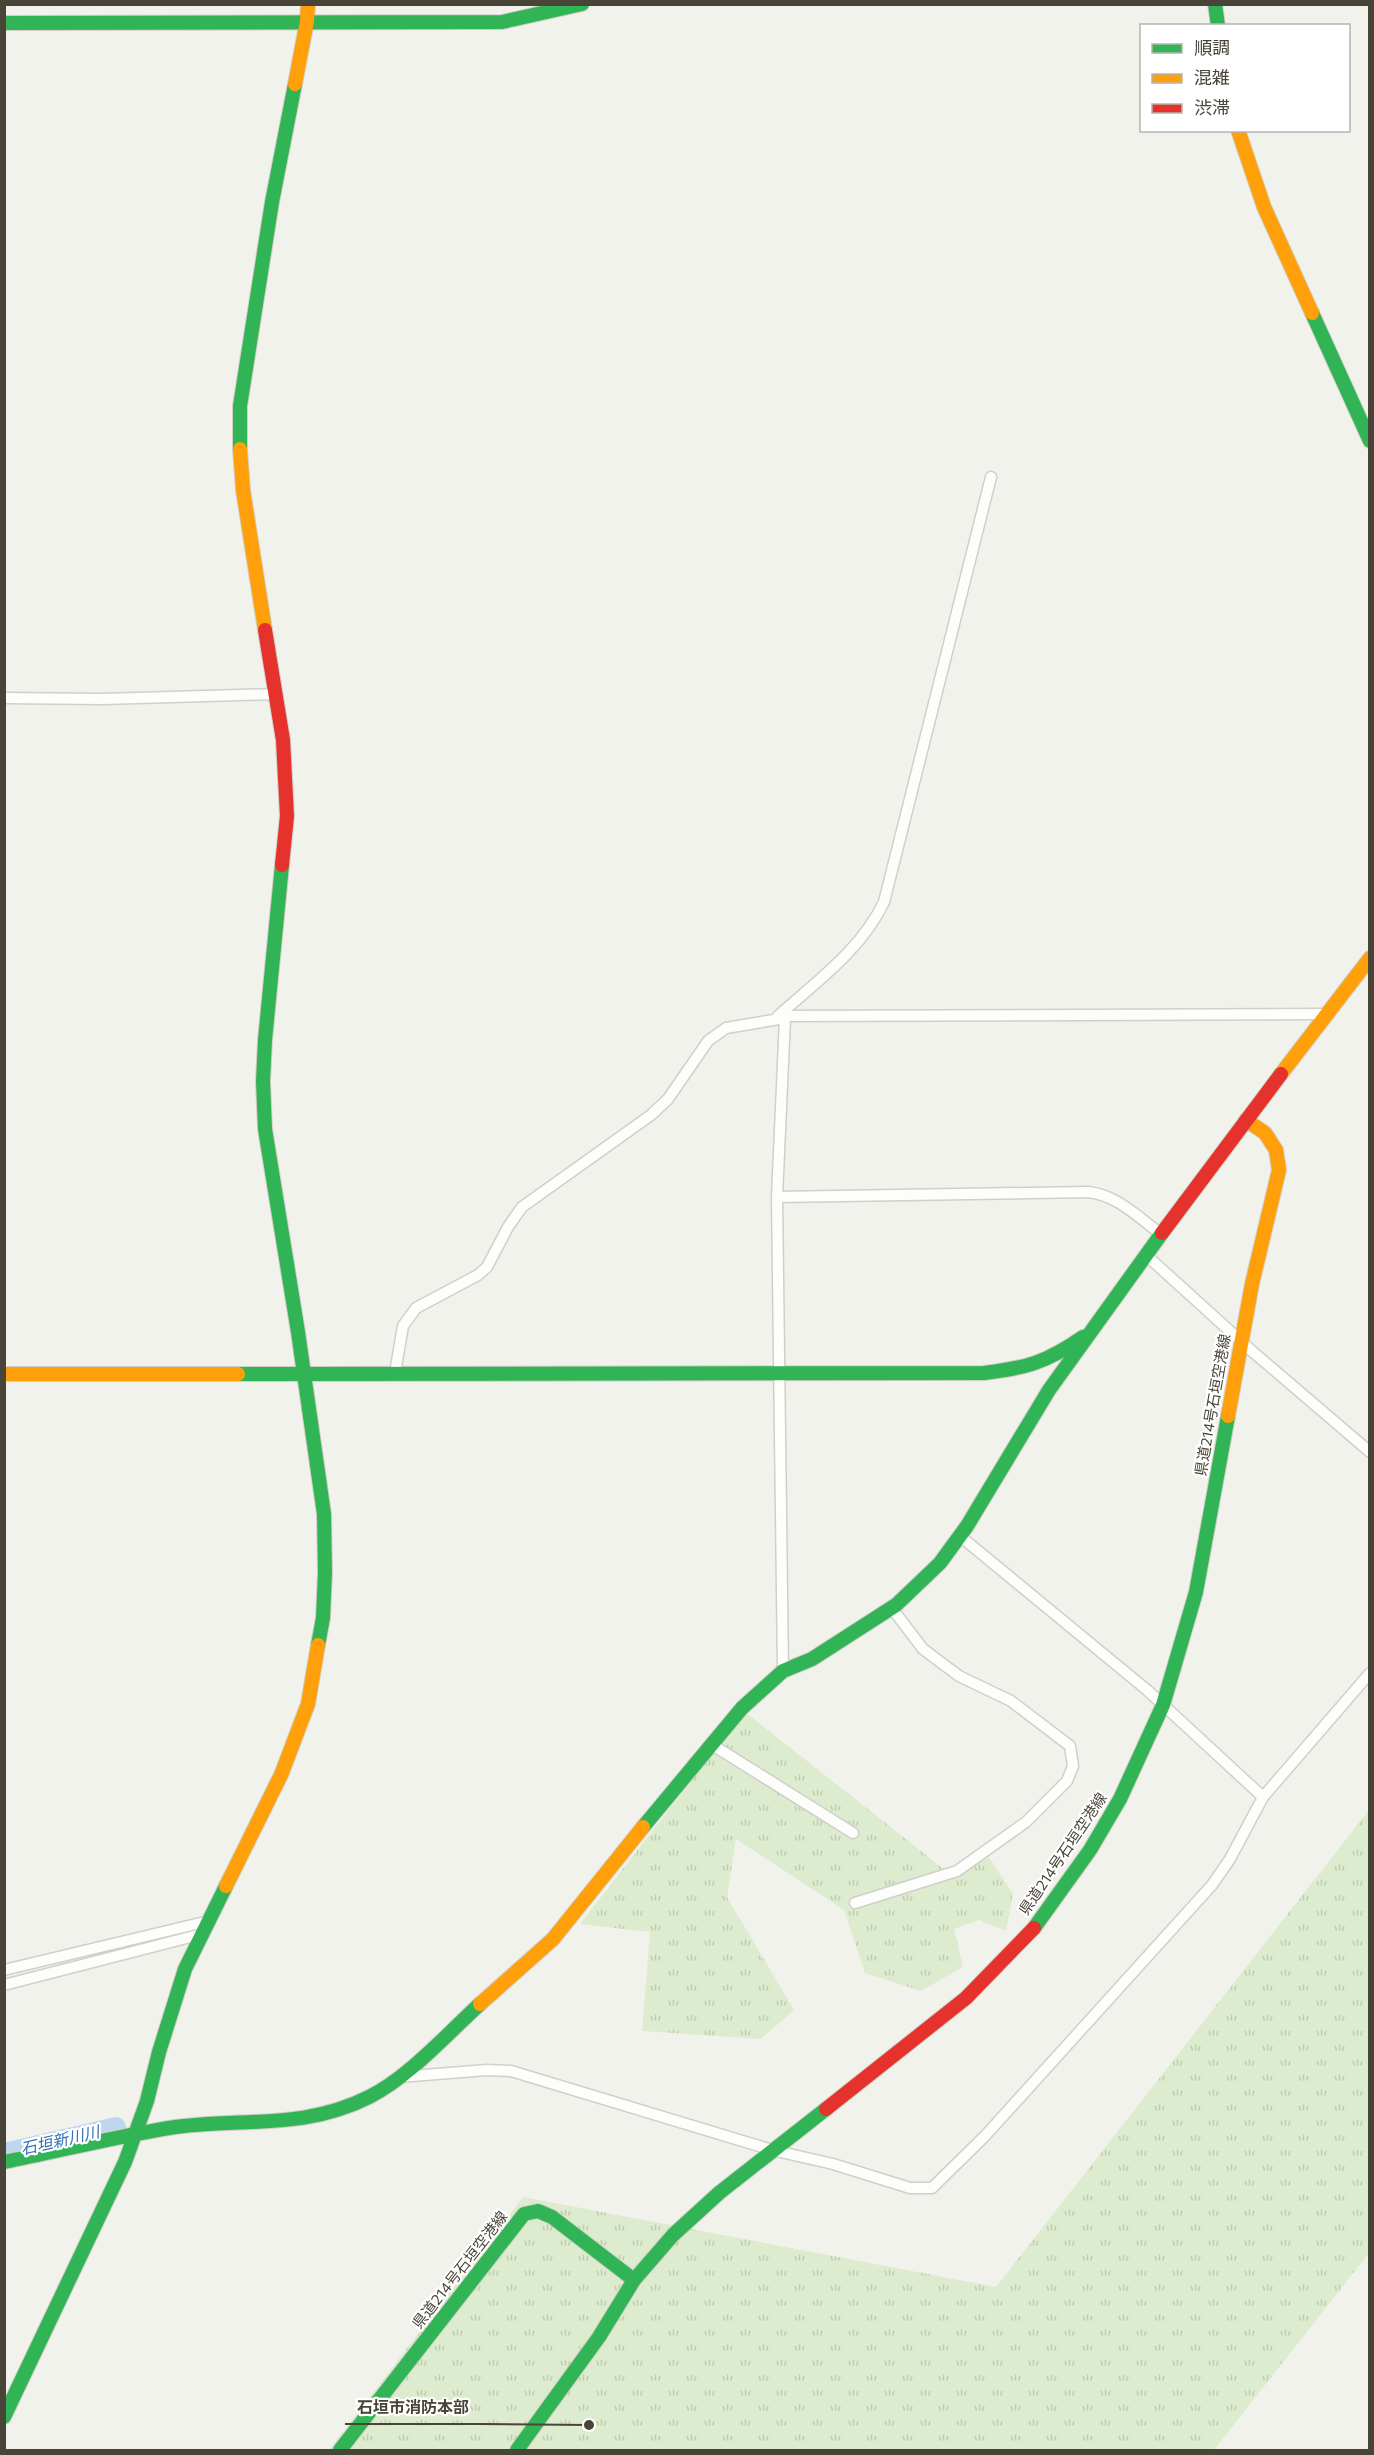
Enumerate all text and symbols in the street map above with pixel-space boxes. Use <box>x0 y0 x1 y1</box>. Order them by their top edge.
legend <box>1140 24 1350 132</box>
text: 順調 <box>1194 36 1230 58</box>
text: 混雑 <box>1194 66 1230 88</box>
text: 渋滞 <box>1194 96 1230 118</box>
street label: 県道214号石垣空港線 <box>1191 1332 1233 1477</box>
street label: 県道214号石垣空港線 <box>1015 1789 1110 1918</box>
water label: 石垣新川川 <box>19 2121 103 2158</box>
street label: 県道214号石垣空港線 <box>408 2207 511 2332</box>
callout: 石垣市消防本部 <box>345 2390 481 2424</box>
text: 石垣市消防本部 <box>357 2397 469 2416</box>

